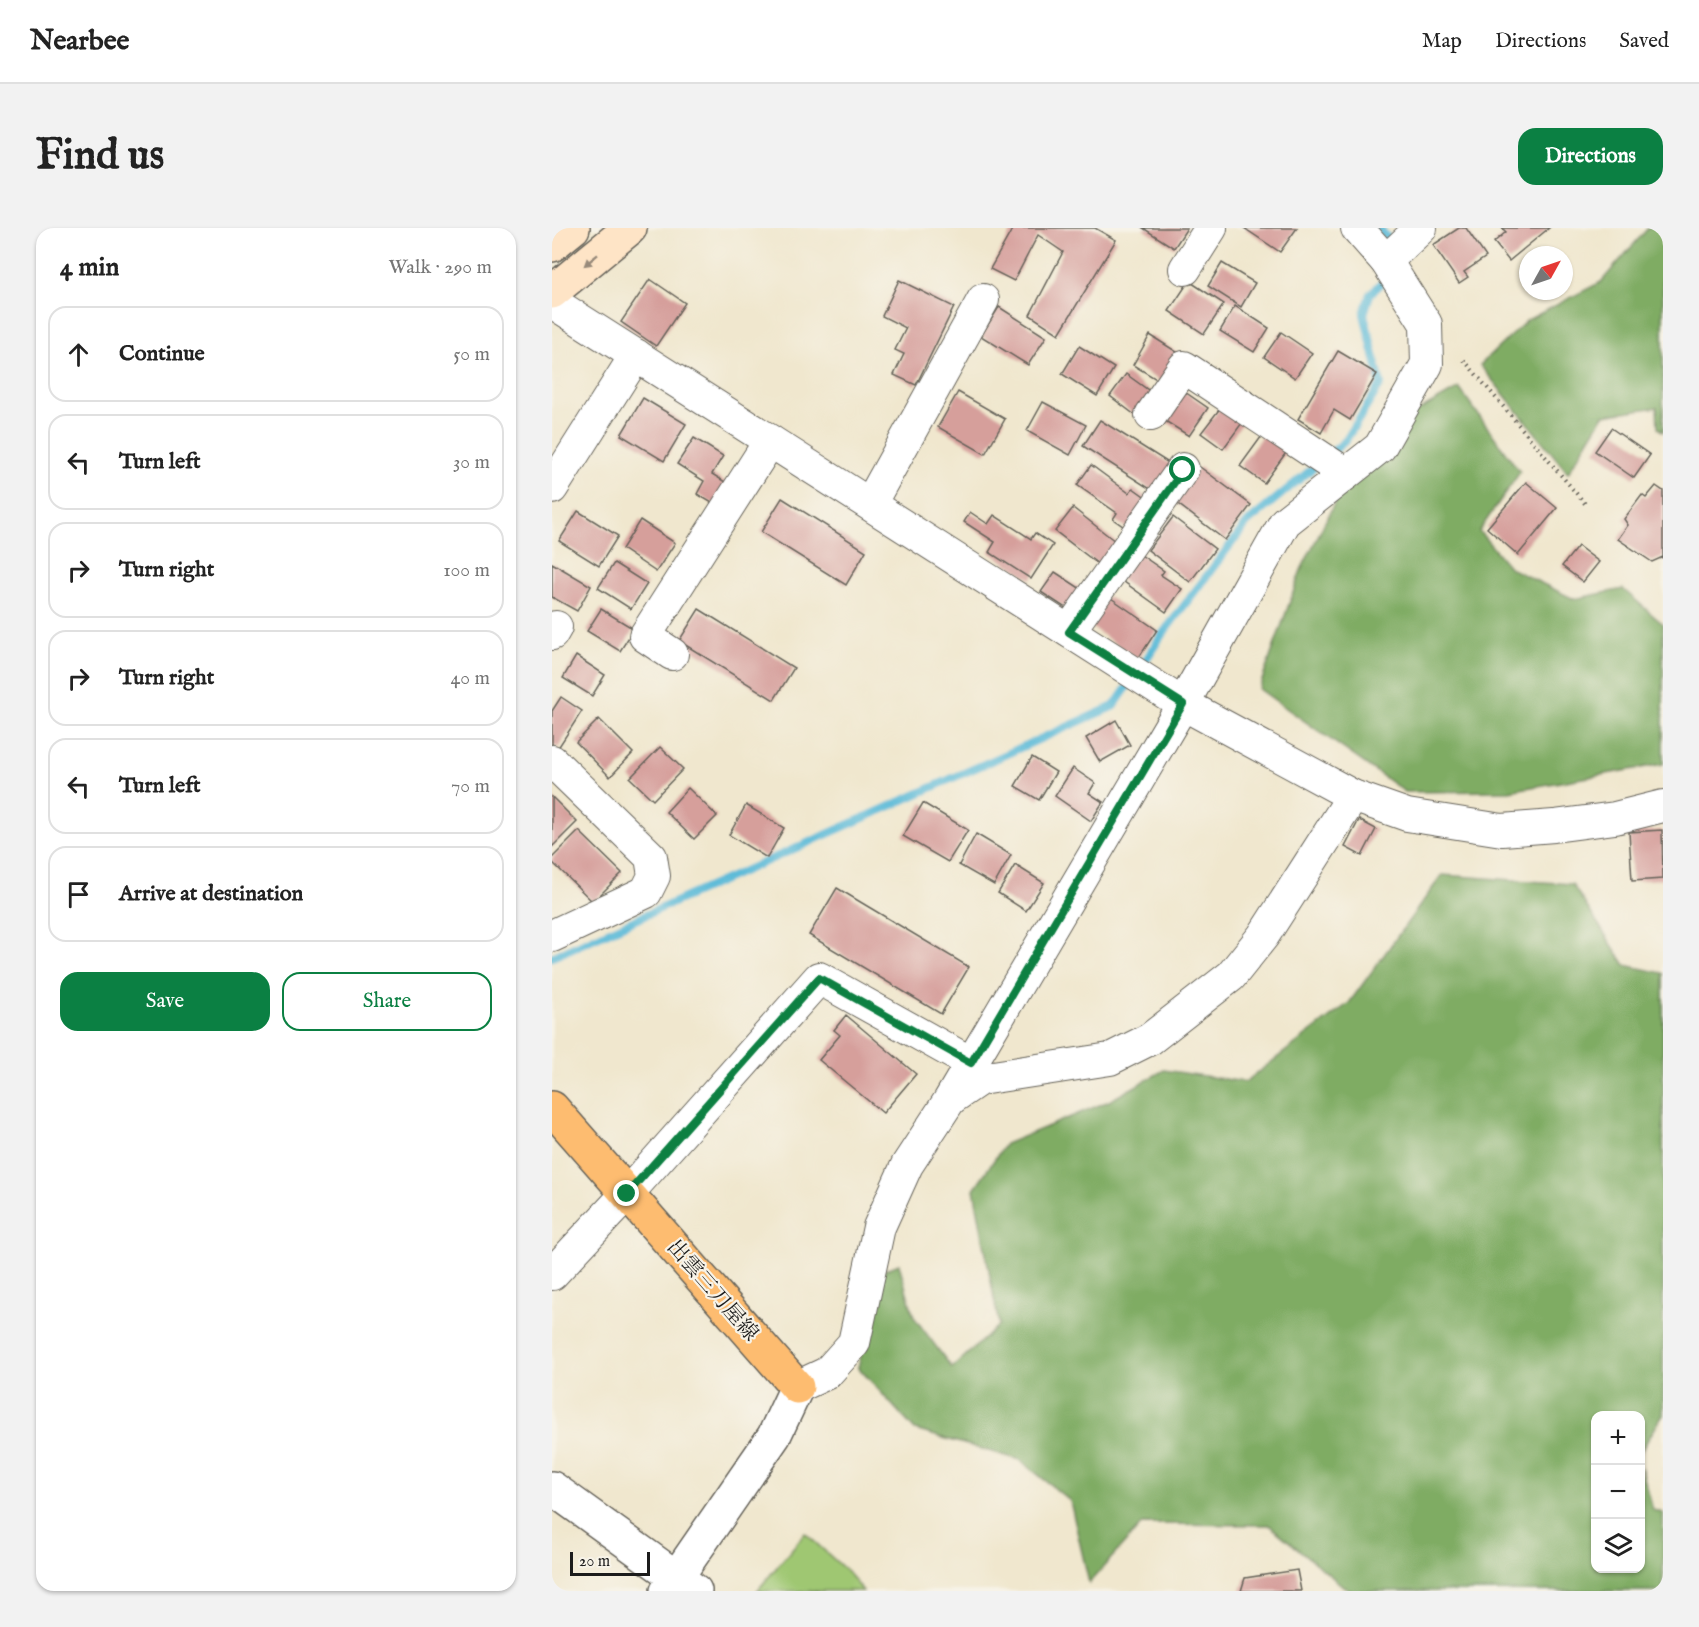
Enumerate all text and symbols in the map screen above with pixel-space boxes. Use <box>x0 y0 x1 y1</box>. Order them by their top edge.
text: Nearbee <box>30 24 129 59</box>
text: Map <box>1422 28 1462 55</box>
text: Directions <box>1495 28 1586 55</box>
text: Saved <box>1619 28 1669 55</box>
button: Directions <box>1518 128 1663 185</box>
text: Find us <box>36 130 164 183</box>
north arrow <box>1519 246 1573 300</box>
text: 4 min <box>60 251 119 284</box>
one-way arrow <box>583 253 599 266</box>
text: Walk · 290 m <box>388 255 492 280</box>
icon: ahead <box>62 338 95 371</box>
text: Continue <box>119 340 205 368</box>
text: 50 m <box>453 342 490 367</box>
icon: left <box>62 446 95 479</box>
text: Turn left <box>119 448 201 476</box>
text: 30 m <box>453 450 490 475</box>
route start <box>1169 456 1195 482</box>
icon: right <box>62 554 95 587</box>
text: Turn right <box>119 556 214 584</box>
text: 100 m <box>443 558 490 583</box>
icon: right <box>62 662 95 695</box>
text: Turn right <box>119 664 214 692</box>
text: 40 m <box>451 666 490 691</box>
icon: left <box>62 770 95 803</box>
text: Turn left <box>119 772 201 800</box>
text: 70 m <box>451 774 490 799</box>
icon: arrive <box>62 878 95 911</box>
text: Arrive at destination <box>119 880 303 908</box>
button: Save <box>60 972 270 1031</box>
button: Share <box>282 972 492 1031</box>
route end <box>613 1180 639 1206</box>
street label: 出雲三刀屋線 <box>660 1235 764 1347</box>
map controls <box>1591 1411 1645 1573</box>
button: + <box>1591 1411 1645 1465</box>
button: − <box>1591 1465 1645 1519</box>
button: layers <box>1591 1519 1645 1573</box>
scale bar <box>570 1549 650 1576</box>
text: 20 m <box>579 1552 610 1572</box>

